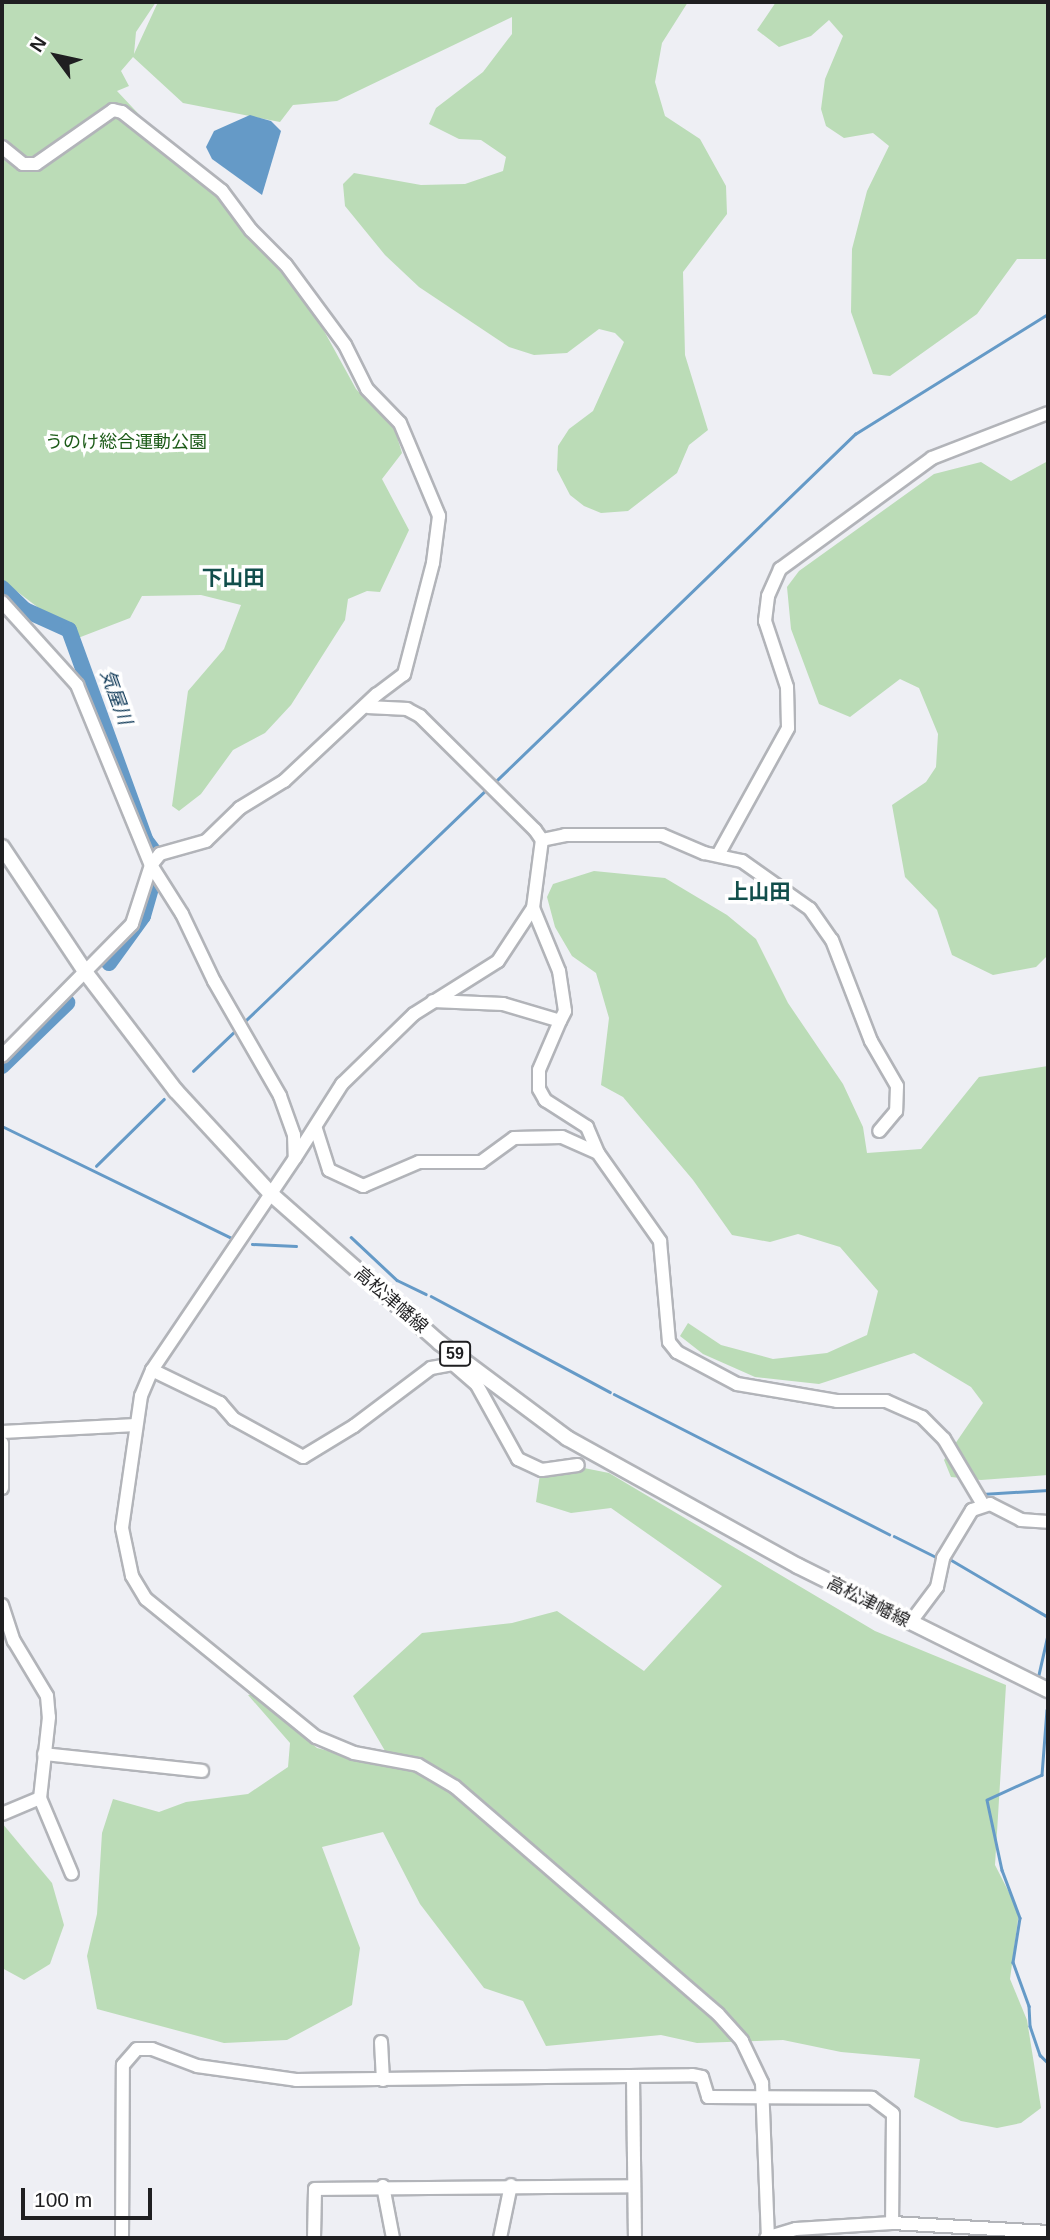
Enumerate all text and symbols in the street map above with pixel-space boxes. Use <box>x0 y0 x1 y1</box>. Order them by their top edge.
north arrow <box>21 21 91 91</box>
text: N <box>25 33 51 56</box>
park label: うのけ総合運動公園 <box>45 431 207 453</box>
district label: 下山田 <box>202 565 264 591</box>
water label: 気屋川 <box>96 666 136 728</box>
district label: 上山田 <box>728 879 790 905</box>
street label: 高松津幡線 <box>350 1262 432 1338</box>
road number: 59 <box>438 1342 472 1366</box>
street label: 高松津幡線 <box>823 1572 913 1632</box>
scale bar <box>24 2174 156 2218</box>
text: 100 m <box>34 2188 92 2211</box>

